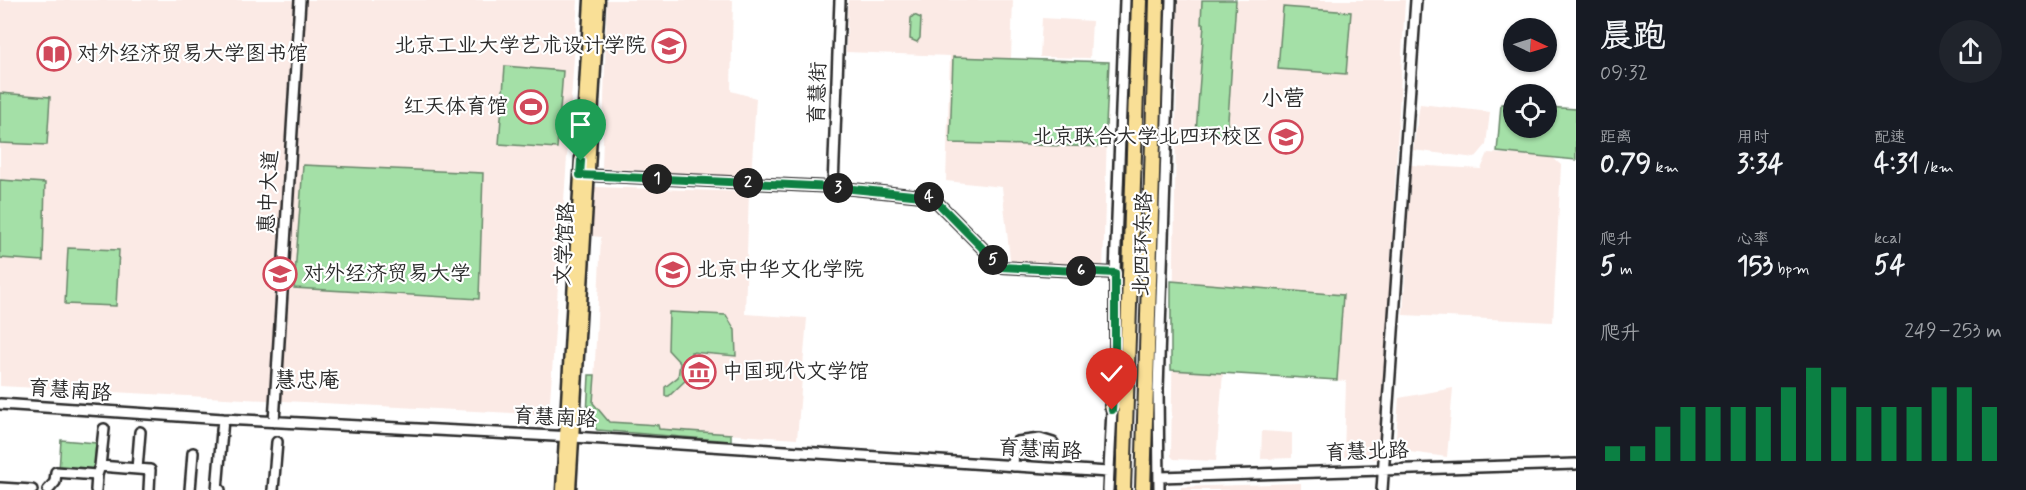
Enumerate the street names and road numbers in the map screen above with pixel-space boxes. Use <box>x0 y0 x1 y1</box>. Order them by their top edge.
street label: 育慧街 <box>803 61 833 125</box>
street label: 惠中大道 <box>253 149 285 235</box>
street label: 北四环东路 <box>1127 191 1159 297</box>
street label: 文学馆路 <box>549 201 581 287</box>
street label: 育慧南路 <box>27 374 113 408</box>
street label: 育慧南路 <box>512 402 598 434</box>
street label: 育慧南路 <box>997 434 1083 466</box>
street label: 育慧北路 <box>1325 437 1409 467</box>

